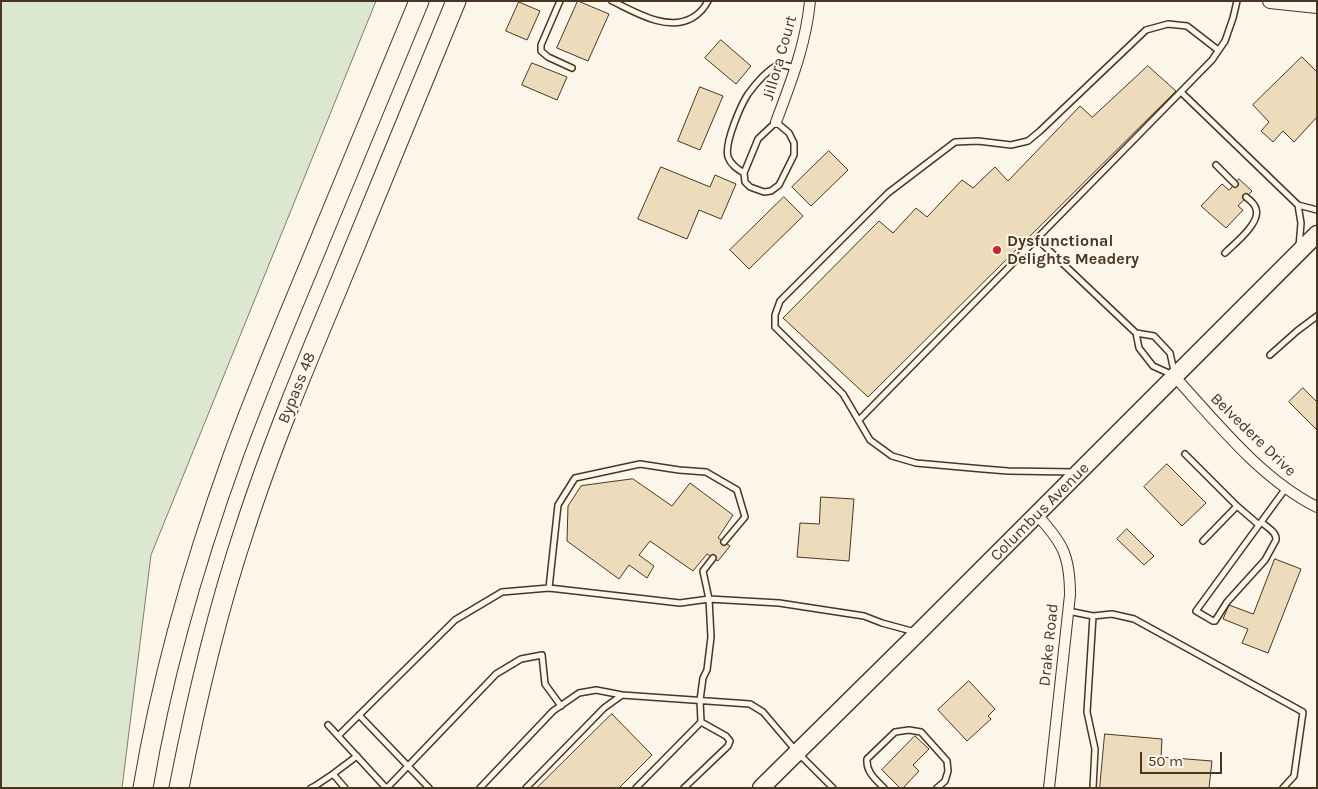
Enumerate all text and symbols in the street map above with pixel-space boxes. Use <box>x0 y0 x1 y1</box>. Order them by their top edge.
street label: Jillora Court <box>759 13 801 103</box>
place label: Dysfunctional Delights Meadery <box>1007 231 1139 269</box>
marker: Dysfunctional Delights Meadery <box>991 244 1003 256</box>
street label: Bypass 48 <box>274 350 320 426</box>
street label: Belvedere Drive <box>1206 389 1300 481</box>
street label: Columbus Avenue <box>987 459 1093 565</box>
street label: Drake Road <box>1035 603 1063 687</box>
scale bar <box>1143 742 1226 774</box>
text: 50 m <box>1148 752 1183 770</box>

